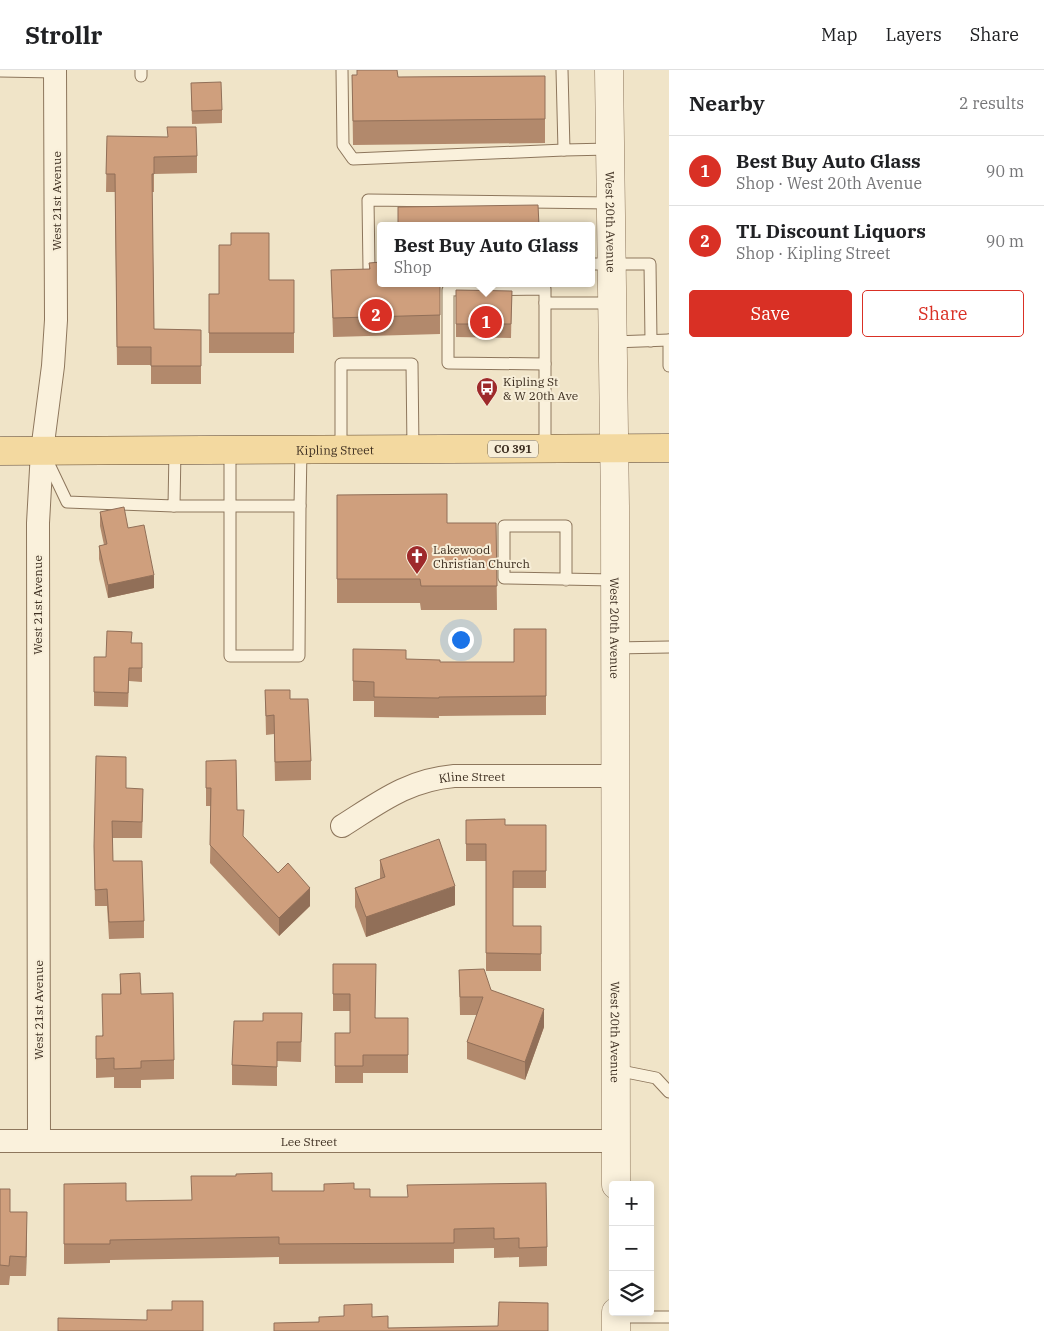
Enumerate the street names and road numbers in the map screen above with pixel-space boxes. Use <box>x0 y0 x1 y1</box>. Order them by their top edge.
street label: West 21st Avenue <box>49 151 64 251</box>
street label: West 20th Avenue <box>603 171 619 273</box>
road number: CO 391 <box>488 440 538 458</box>
street label: Kipling Street <box>296 442 374 457</box>
street label: West 21st Avenue <box>30 555 45 655</box>
street label: West 20th Avenue <box>608 577 623 679</box>
street label: Kline Street <box>437 768 505 785</box>
street label: West 21st Avenue <box>31 960 46 1060</box>
street label: West 20th Avenue <box>608 981 623 1083</box>
street label: Lee Street <box>281 1134 337 1149</box>

